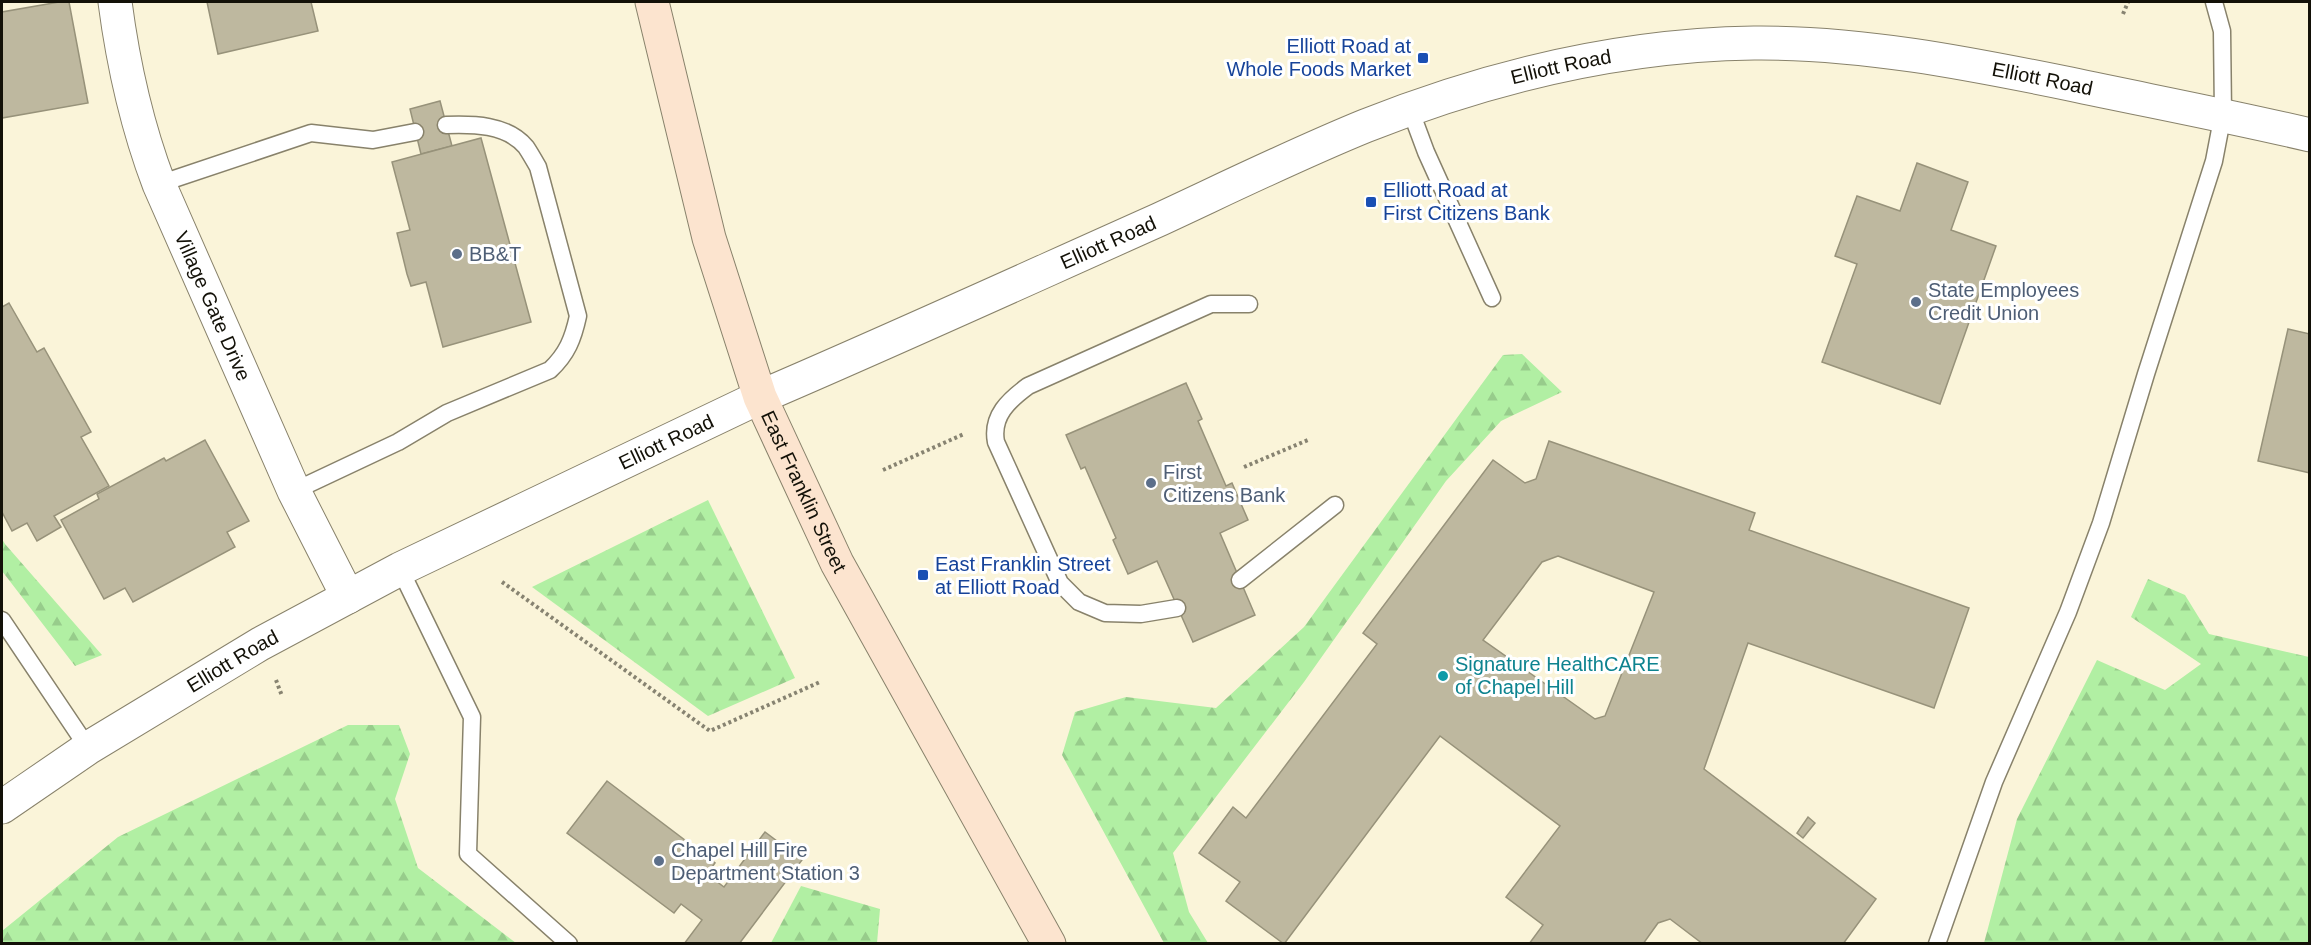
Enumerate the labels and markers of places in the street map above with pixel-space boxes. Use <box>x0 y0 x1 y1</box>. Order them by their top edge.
place label: Elliott Road at Whole Foods Market <box>1226 35 1411 80</box>
marker: Elliott Road at Whole Foods Market <box>1416 51 1430 65</box>
place label: Elliott Road at First Citizens Bank <box>1383 179 1551 224</box>
marker: Elliott Road at First Citizens Bank <box>1364 195 1378 209</box>
place label: BB&T <box>469 243 521 265</box>
marker: BB&T <box>450 247 464 261</box>
place label: State Employees Credit Union <box>1928 279 2079 324</box>
marker: State Employees Credit Union <box>1909 295 1923 309</box>
place label: First Citizens Bank <box>1163 461 1286 506</box>
marker: First Citizens Bank <box>1144 476 1158 490</box>
place label: East Franklin Street at Elliott Road <box>935 553 1111 598</box>
marker: East Franklin Street at Elliott Road <box>916 568 930 582</box>
place label: Signature HealthCARE of Chapel Hill <box>1455 653 1660 698</box>
marker: Signature HealthCARE of Chapel Hill <box>1436 669 1450 683</box>
place label: Chapel Hill Fire Department Station 3 <box>671 839 860 884</box>
marker: Chapel Hill Fire Department Station 3 <box>652 854 666 868</box>

